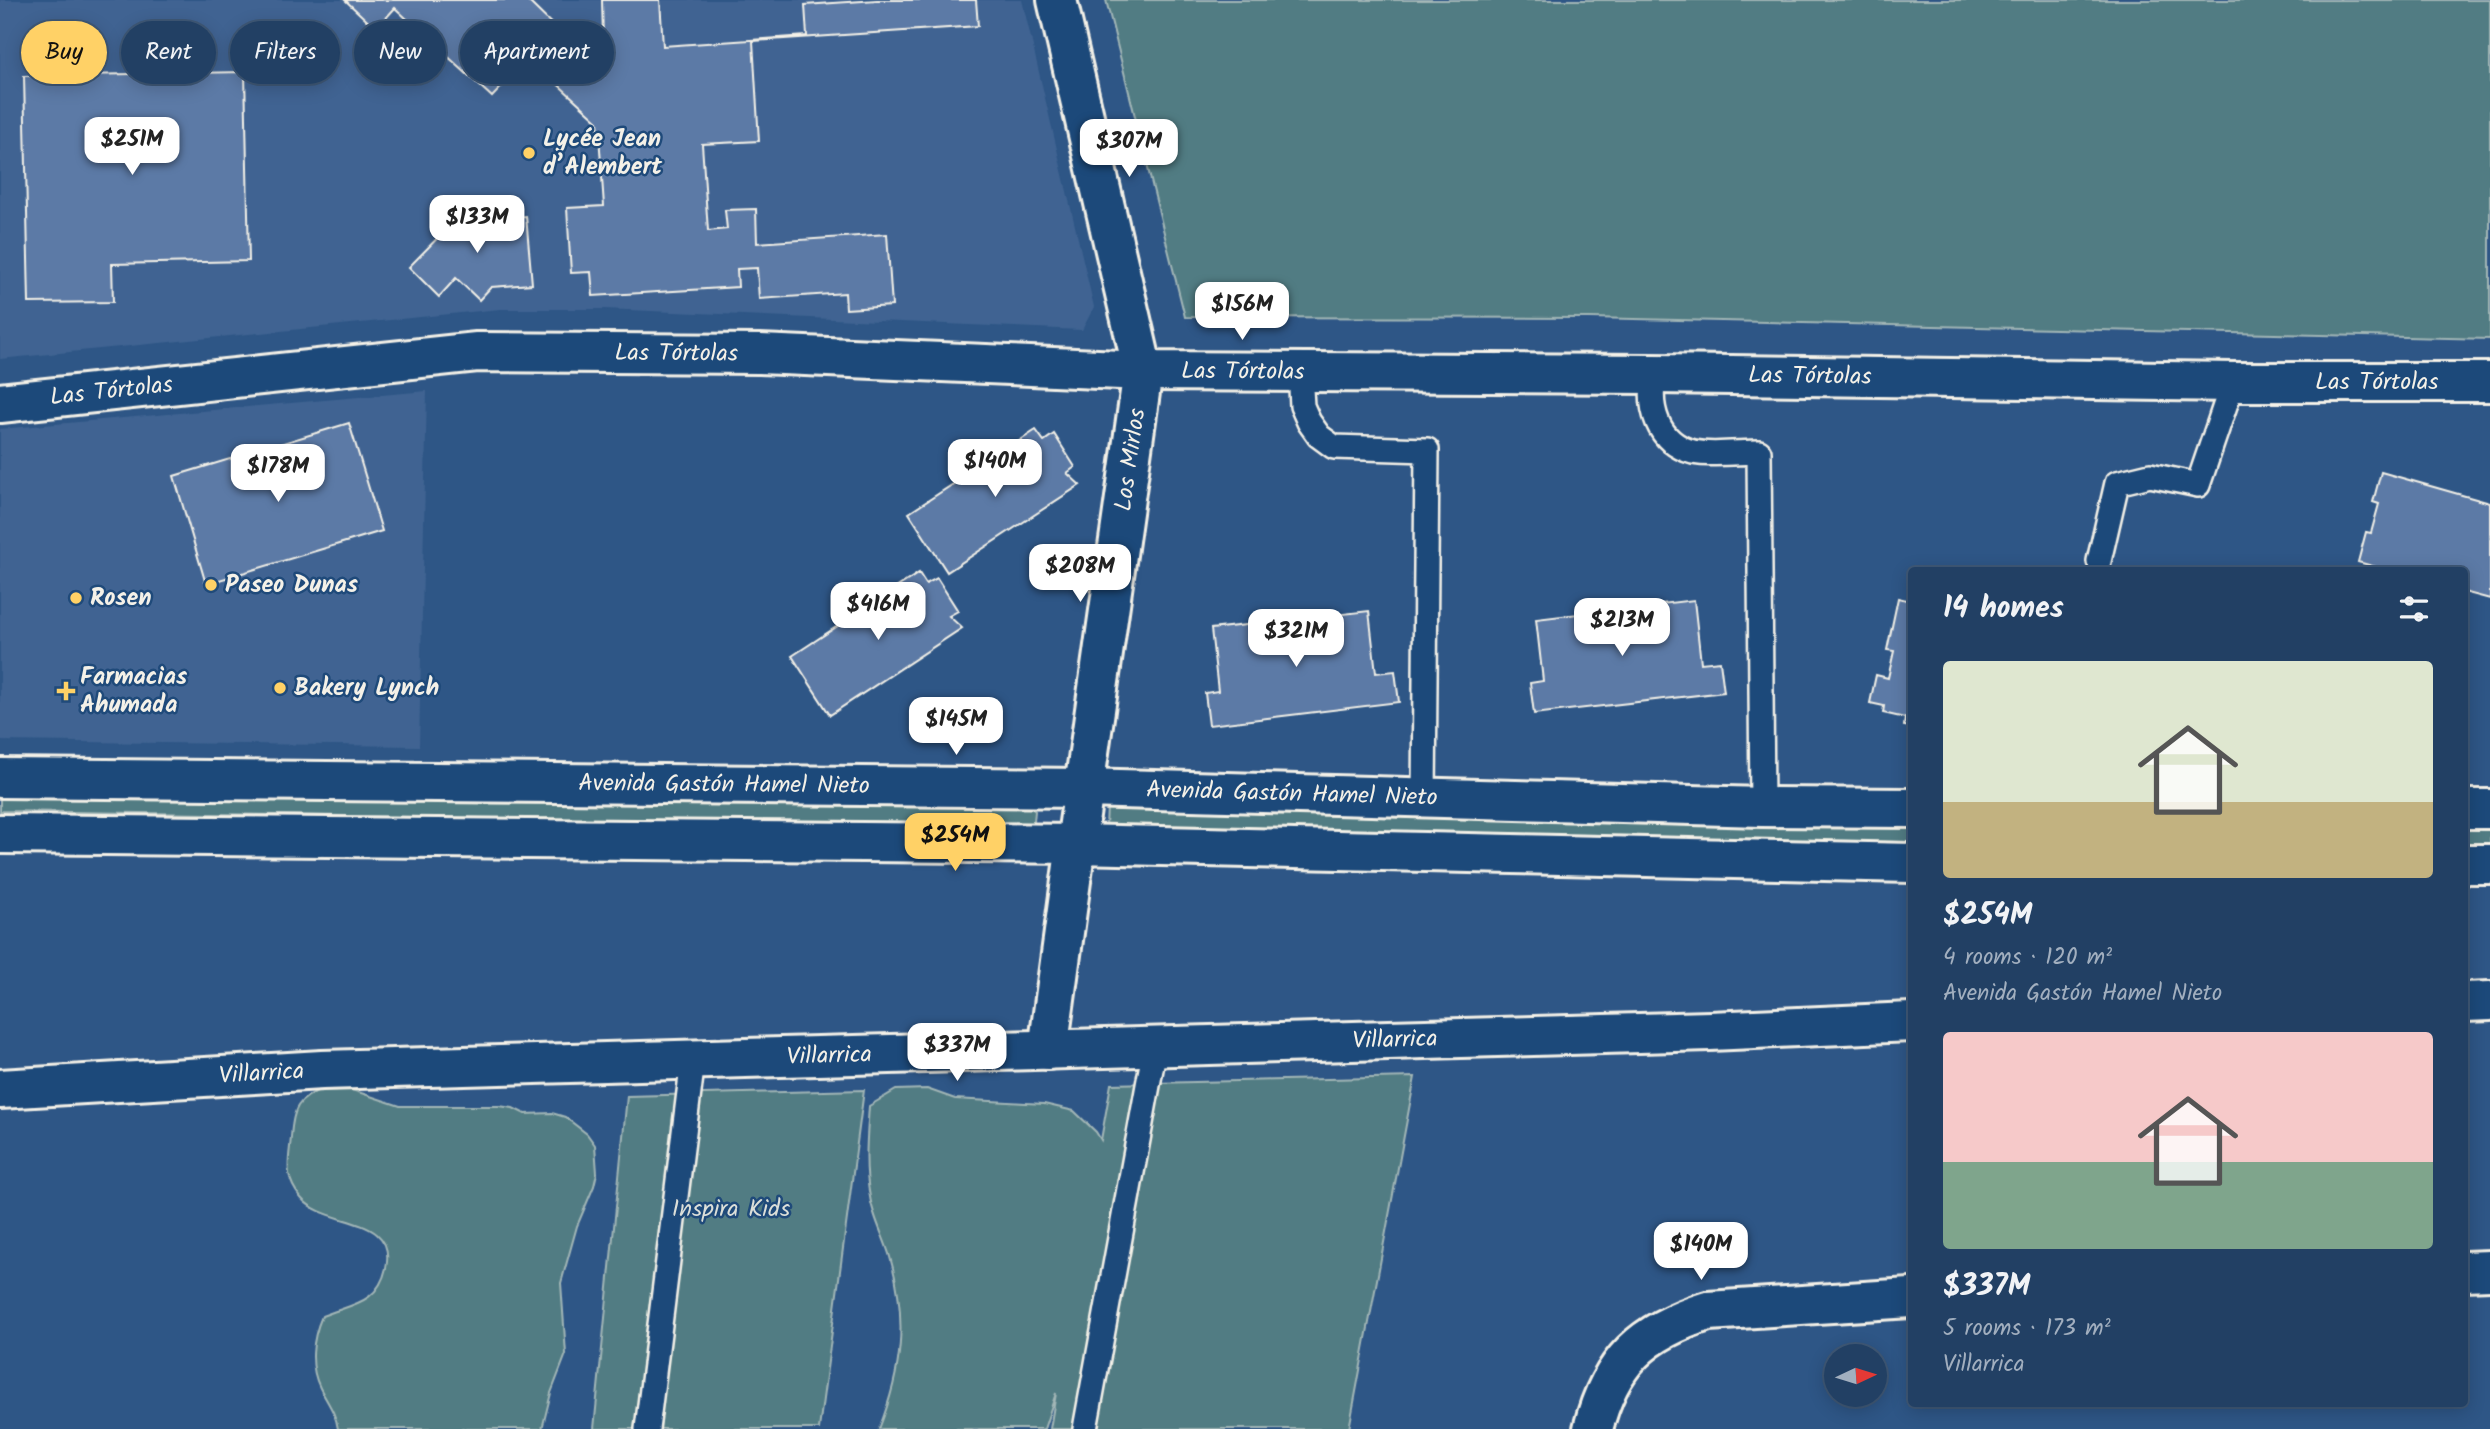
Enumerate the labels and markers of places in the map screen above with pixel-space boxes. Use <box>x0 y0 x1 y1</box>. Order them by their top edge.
pin: $251M <box>83 118 181 177</box>
place label: Lycée Jean d’Alembert <box>543 120 663 187</box>
pin: $307M <box>1080 120 1178 179</box>
marker: Lycée Jean d’Alembert <box>521 145 537 161</box>
pin: $133M <box>428 196 526 255</box>
pin: $156M <box>1193 282 1291 342</box>
pin: $140M <box>946 440 1044 499</box>
pin: $178M <box>229 444 327 504</box>
pin: $208M <box>1031 544 1129 604</box>
place label: Paseo Dunas <box>225 566 358 605</box>
marker: Paseo Dunas <box>203 577 219 593</box>
place label: Rosen <box>90 579 152 618</box>
pin: $416M <box>829 582 927 642</box>
marker: Rosen <box>68 590 84 606</box>
pin: $213M <box>1573 598 1671 658</box>
pin: $321M <box>1247 610 1345 669</box>
place label: Farmacias Ahumada <box>80 658 187 725</box>
place label: Bakery Lynch <box>294 669 439 708</box>
marker: Bakery Lynch <box>272 680 288 696</box>
marker: Farmacias Ahumada <box>58 683 74 699</box>
pin: $145M <box>907 698 1005 757</box>
pin: $254M <box>906 814 1004 873</box>
pin: $337M <box>908 1024 1006 1083</box>
pin: $140M <box>1652 1222 1750 1282</box>

